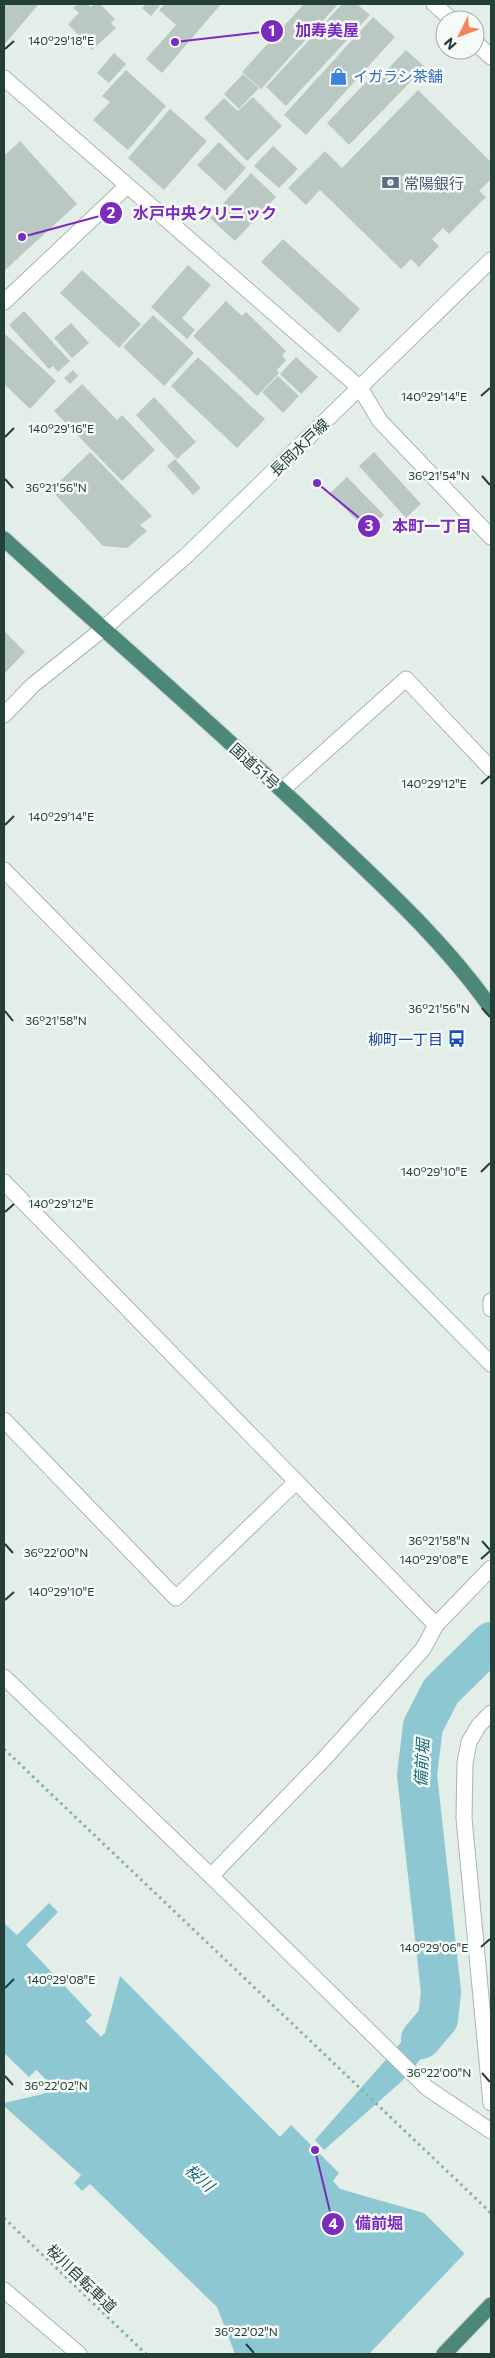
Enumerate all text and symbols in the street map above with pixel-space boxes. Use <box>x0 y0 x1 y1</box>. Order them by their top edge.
north arrow <box>435 10 485 60</box>
callout: 加寿美屋 <box>260 15 369 46</box>
text: 加寿美屋 <box>295 20 359 39</box>
text: 1 <box>269 21 275 39</box>
text: 140°29'18"E <box>28 33 94 47</box>
text: N <box>440 34 460 54</box>
shop icon: イガラシ茶舗 <box>329 66 349 86</box>
place label: イガラシ茶舗 <box>353 67 443 85</box>
bank icon: 常陽銀行 <box>380 173 400 193</box>
place label: 常陽銀行 <box>404 174 464 192</box>
callout: 水戸中央クリニック <box>98 197 287 228</box>
text: 2 <box>107 203 115 221</box>
text: 水戸中央クリニック <box>133 203 277 222</box>
text: 140°29'14"E <box>401 389 467 403</box>
street label: 長岡水戸線 <box>266 414 332 480</box>
text: 140°29'16"E <box>28 421 94 435</box>
text: 36°21'54"N <box>408 468 470 482</box>
text: 36°21'56"N <box>25 480 87 494</box>
callout: 本町一丁目 <box>357 511 482 542</box>
text: 3 <box>365 516 374 534</box>
text: 本町一丁目 <box>392 516 472 535</box>
street label: 国道51号 <box>227 739 283 793</box>
text: 140°29'12"E <box>401 776 467 790</box>
text: 140°29'14"E <box>28 809 94 823</box>
text: 36°21'56"N <box>408 1001 470 1015</box>
text: 36°21'58"N <box>25 1013 87 1027</box>
bus stop icon: 柳町一丁目 <box>447 1029 467 1049</box>
place label: 柳町一丁目 <box>368 1030 443 1048</box>
text: 140°29'10"E <box>401 1164 467 1178</box>
text: 140°29'12"E <box>28 1196 94 1210</box>
text: 36°21'58"N <box>408 1533 470 1547</box>
text: 36°22'00"N <box>24 1545 88 1559</box>
text: 140°29'08"E <box>400 1552 468 1566</box>
text: 140°29'10"E <box>28 1584 94 1598</box>
water label: 備前堀 <box>410 1736 432 1787</box>
text: 140°29'06"E <box>400 1940 468 1954</box>
text: 140°29'08"E <box>27 1972 95 1986</box>
text: 36°22'00"N <box>407 2065 471 2079</box>
text: 36°22'02"N <box>24 2078 88 2092</box>
water label: 桜川 <box>182 2159 220 2196</box>
callout: 備前堀 <box>320 2208 413 2239</box>
text: 備前堀 <box>355 2213 403 2232</box>
text: 4 <box>328 2214 338 2232</box>
street label: 桜川自転車道 <box>43 2240 121 2316</box>
text: 36°22'02"N <box>214 2324 278 2338</box>

